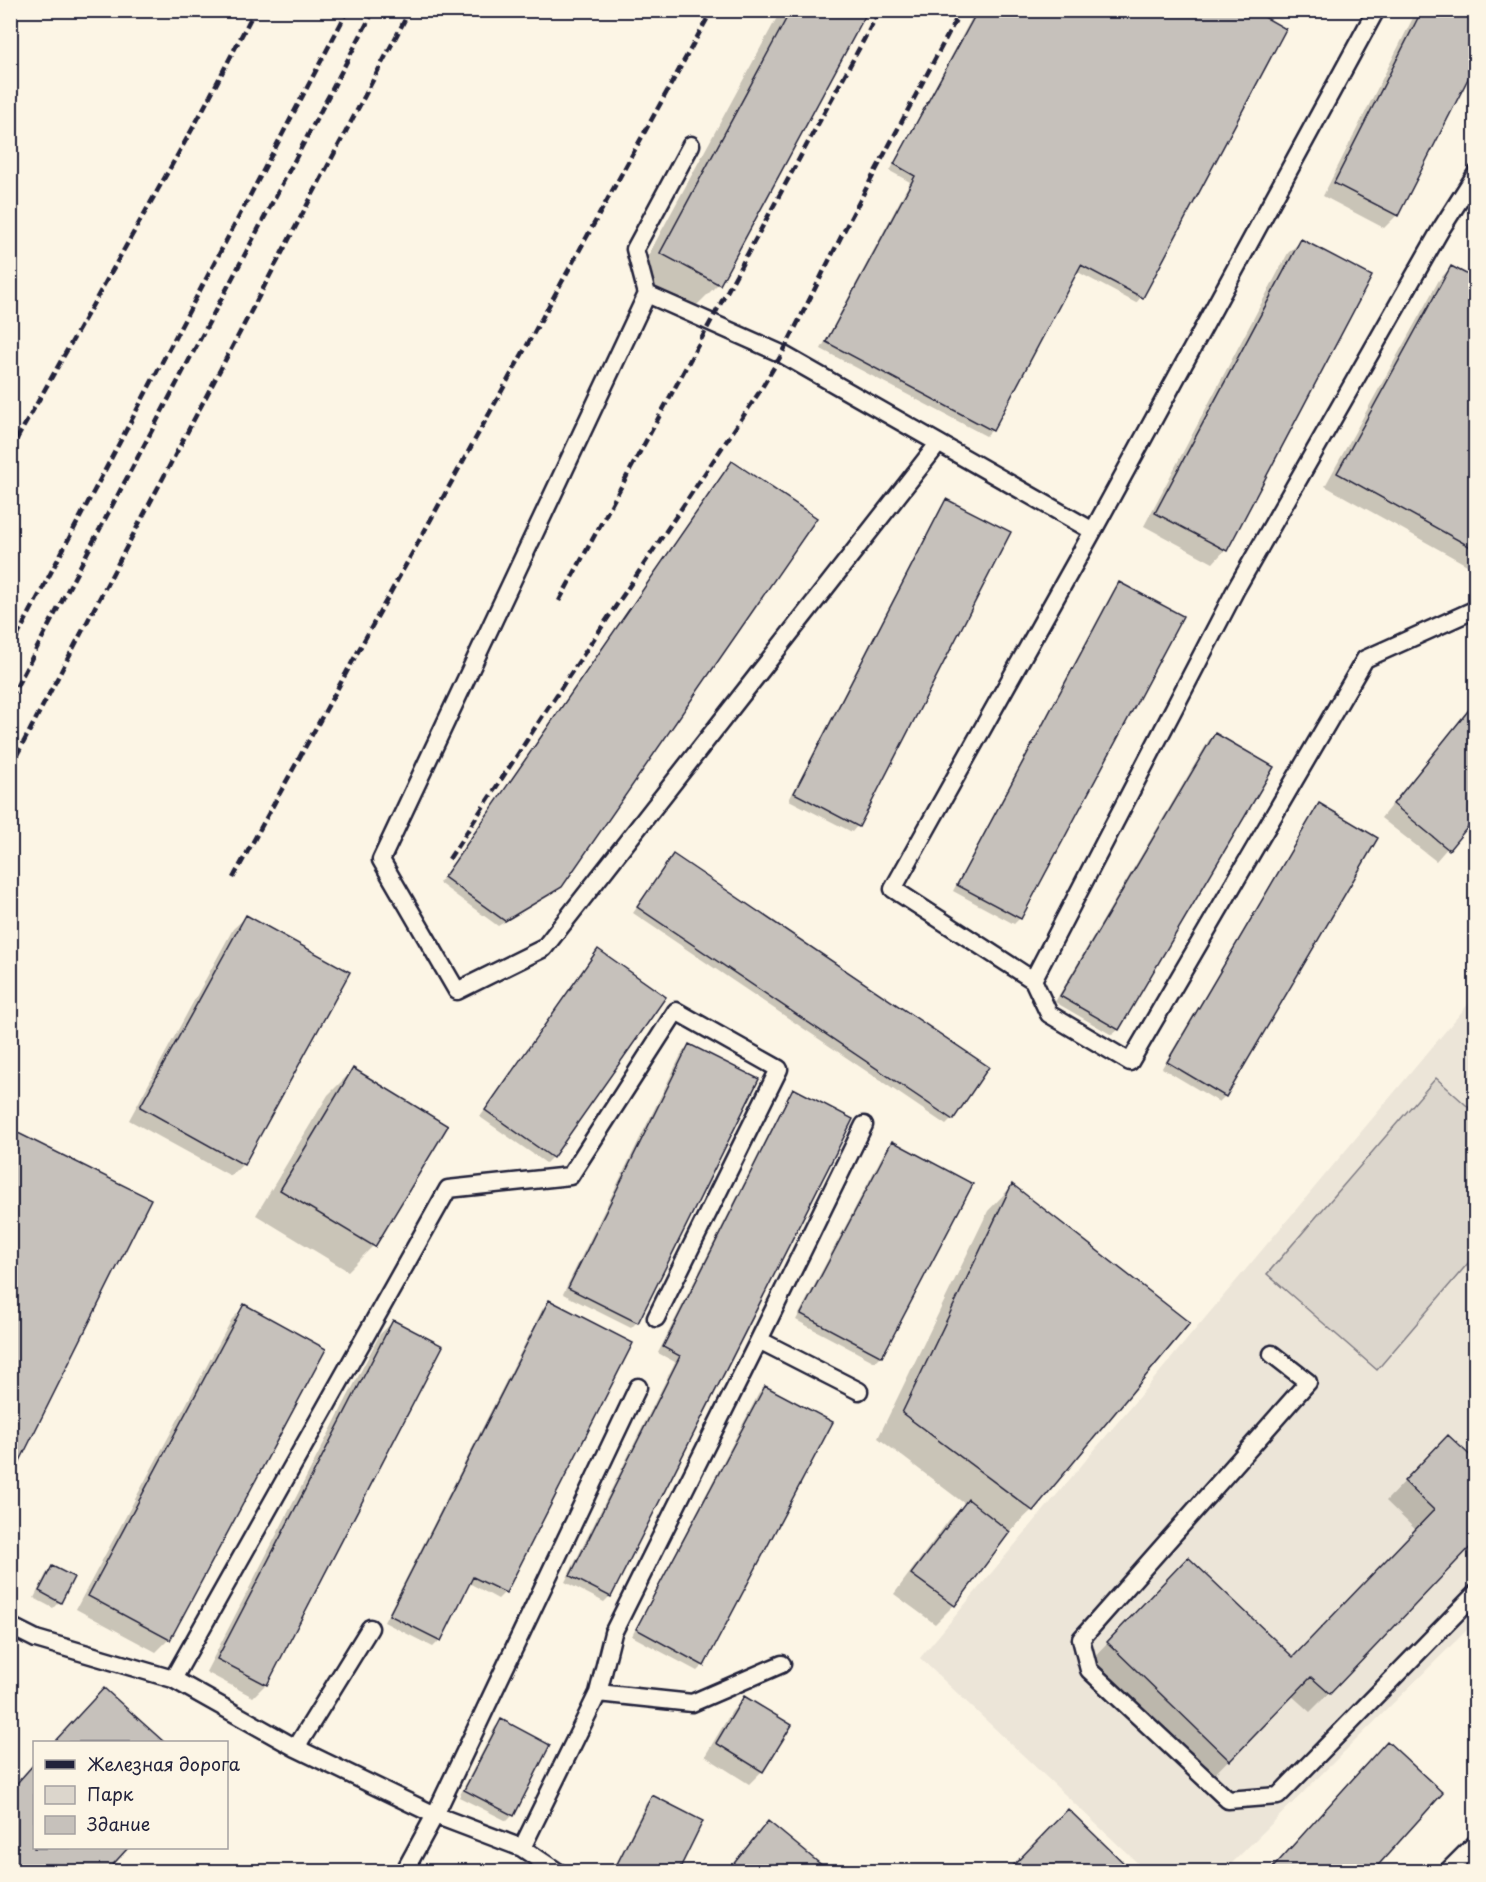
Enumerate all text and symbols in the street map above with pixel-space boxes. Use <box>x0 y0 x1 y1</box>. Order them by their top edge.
legend <box>33 1741 228 1849</box>
text: Железная дорога <box>87 1750 241 1777</box>
text: Парк <box>87 1780 134 1807</box>
text: Здание <box>87 1810 150 1837</box>

